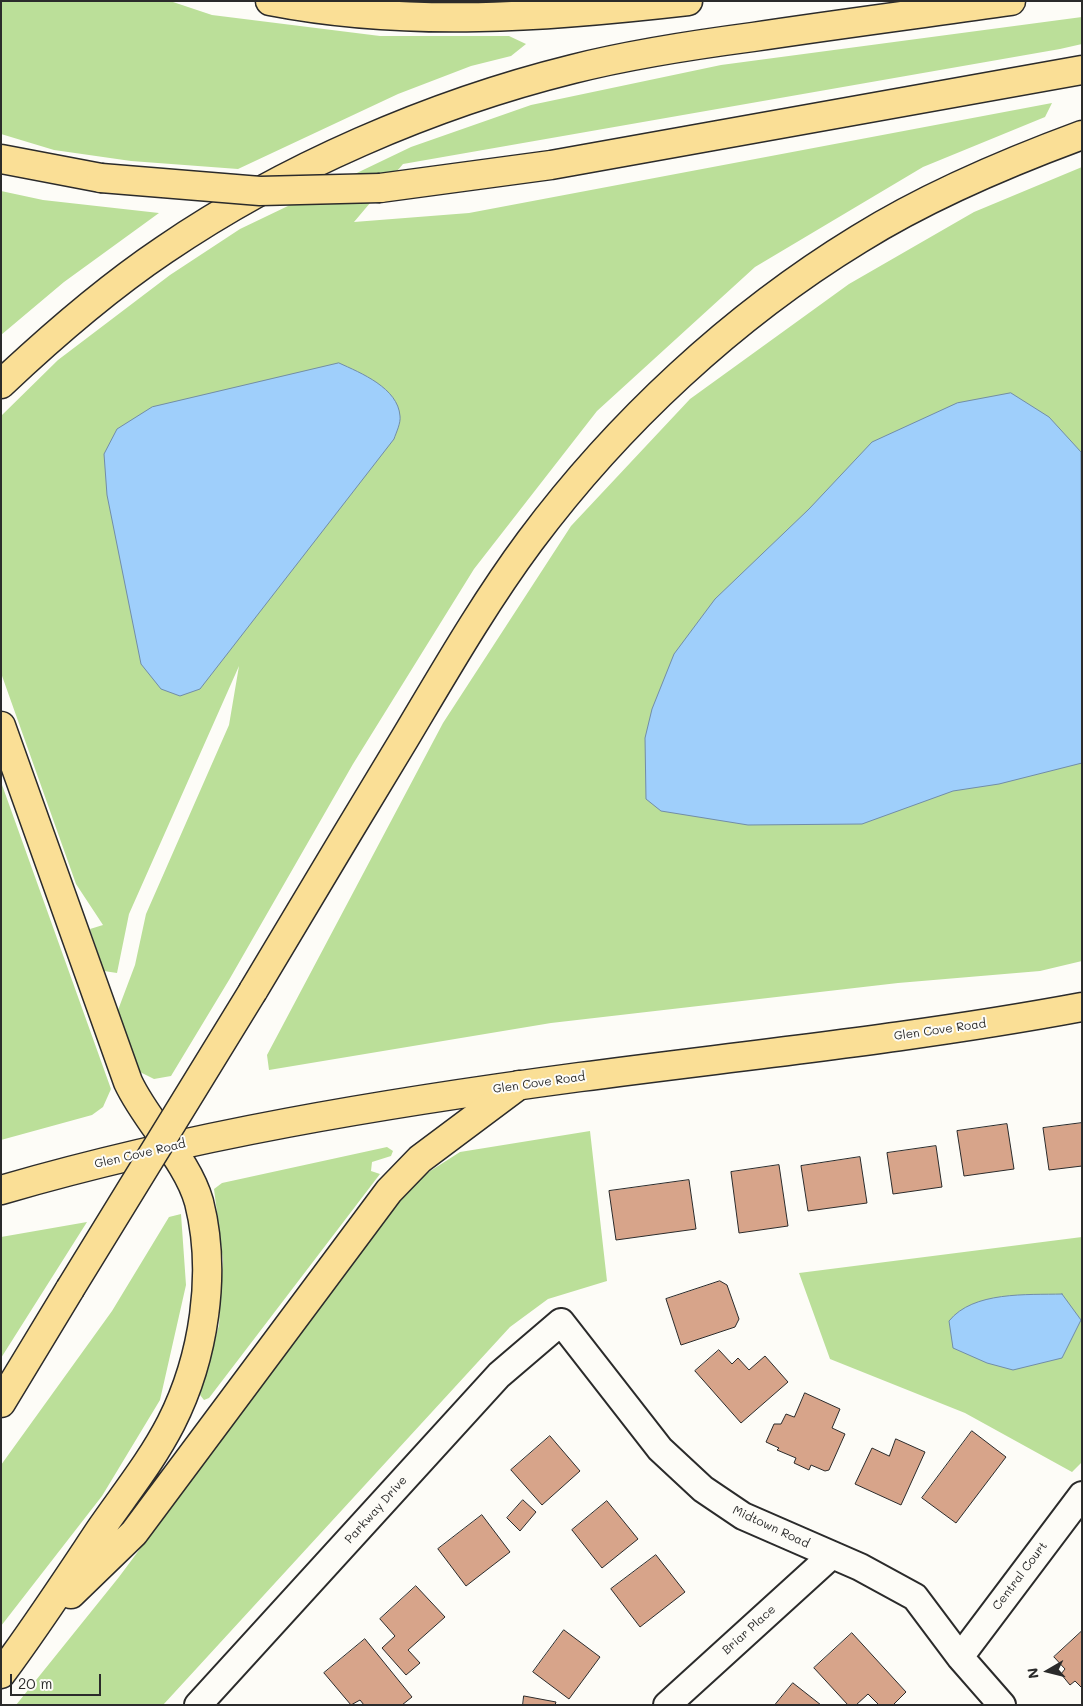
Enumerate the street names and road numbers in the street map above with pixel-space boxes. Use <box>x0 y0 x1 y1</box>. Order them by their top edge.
street label: Glen Cove Road <box>893 1016 987 1044</box>
street label: Glen Cove Road <box>492 1069 586 1097</box>
street label: Glen Cove Road <box>93 1137 187 1171</box>
street label: Parkway Drive <box>342 1473 410 1547</box>
street label: Midtown Road <box>730 1503 812 1551</box>
street label: Central Court <box>990 1539 1050 1613</box>
street label: Briar Place <box>719 1602 779 1658</box>

